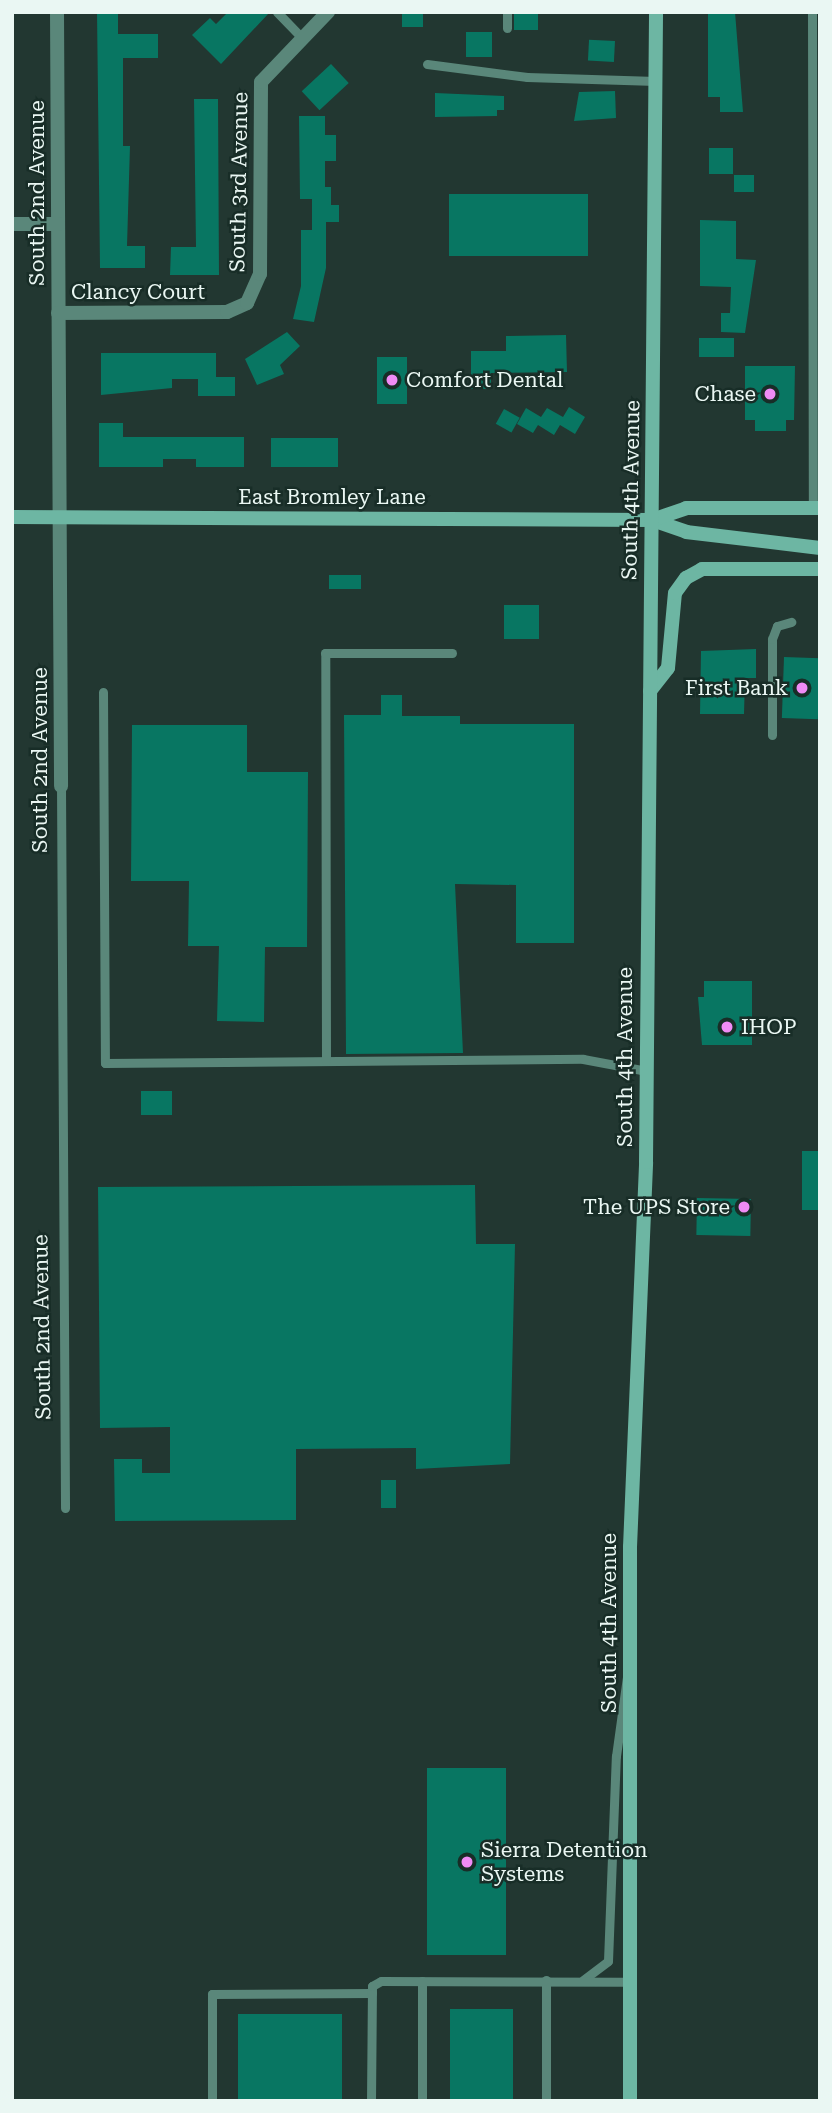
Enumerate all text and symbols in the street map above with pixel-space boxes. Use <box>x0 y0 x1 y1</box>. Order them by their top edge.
street label: South 3rd Avenue <box>225 92 253 272</box>
street label: South 2nd Avenue <box>24 100 50 286</box>
street label: Clancy Court <box>71 279 205 305</box>
place label: Comfort Dental <box>406 367 563 393</box>
marker: Comfort Dental <box>384 372 400 388</box>
place label: Chase <box>695 381 756 407</box>
marker: Chase <box>762 386 778 402</box>
street label: South 4th Avenue <box>617 400 645 580</box>
street label: East Bromley Lane <box>238 484 426 510</box>
street label: South 2nd Avenue <box>27 667 53 853</box>
place label: First Bank <box>685 675 788 701</box>
marker: First Bank <box>794 680 810 696</box>
street label: South 4th Avenue <box>612 967 638 1147</box>
place label: IHOP <box>741 1014 797 1040</box>
marker: IHOP <box>719 1019 735 1035</box>
place label: The UPS Store <box>583 1194 730 1220</box>
marker: The UPS Store <box>736 1199 752 1215</box>
street label: South 2nd Avenue <box>28 1234 56 1420</box>
street label: South 4th Avenue <box>596 1533 622 1713</box>
place label: Sierra Detention Systems <box>481 1837 648 1887</box>
marker: Sierra Detention Systems <box>459 1854 475 1870</box>

